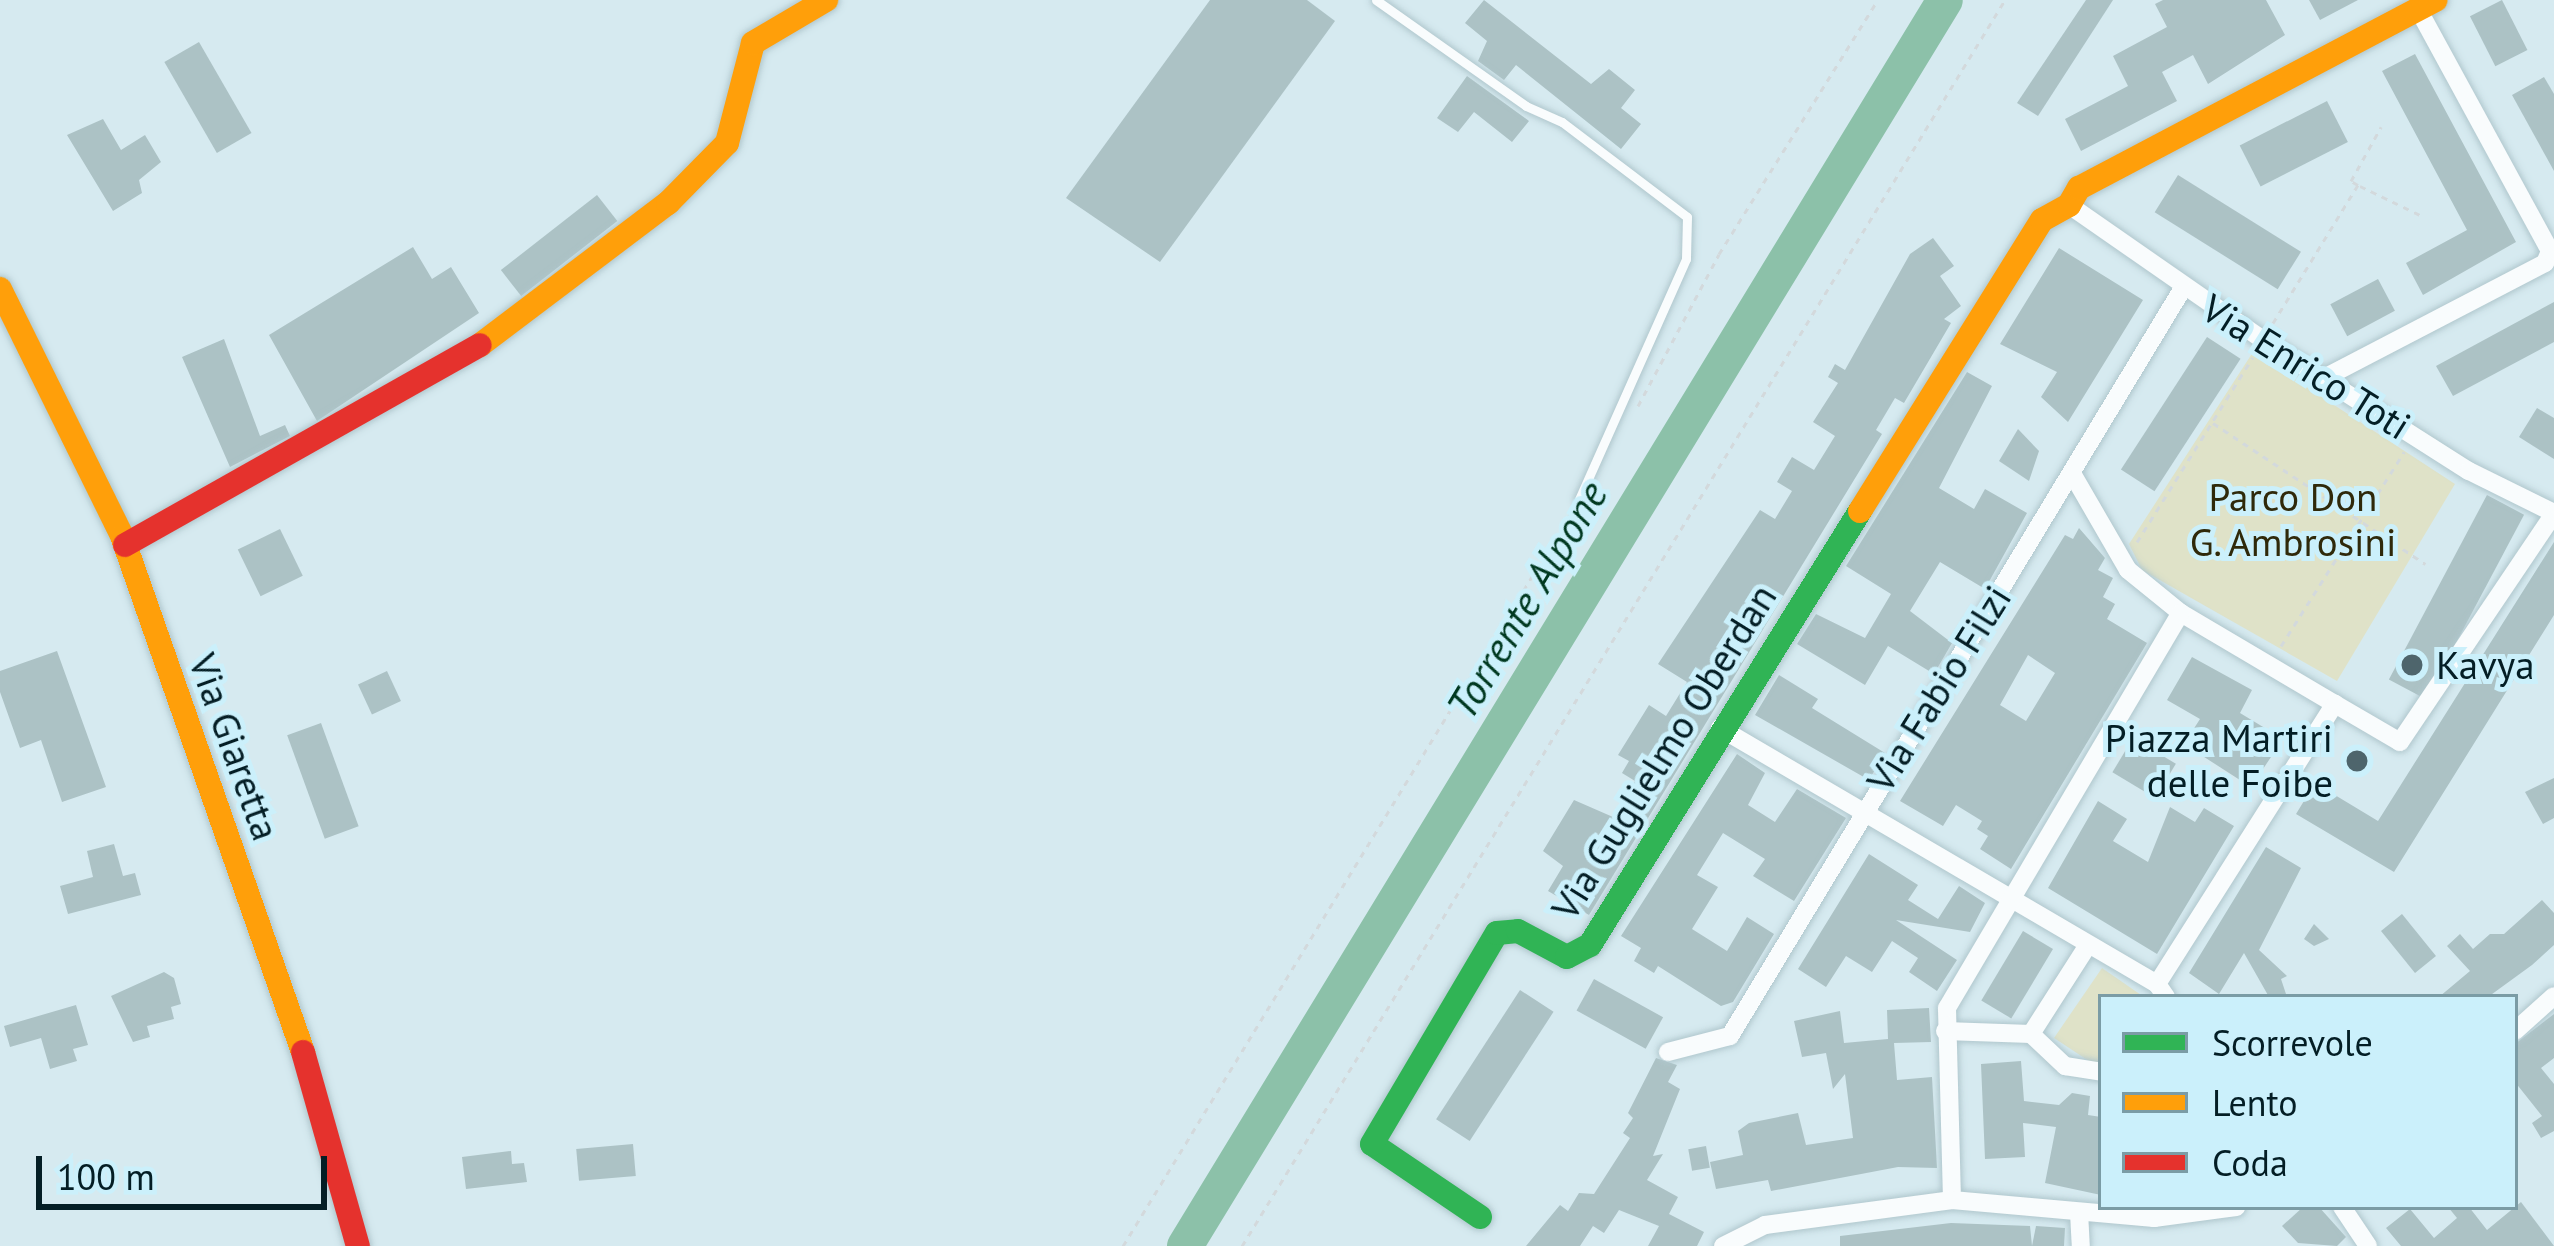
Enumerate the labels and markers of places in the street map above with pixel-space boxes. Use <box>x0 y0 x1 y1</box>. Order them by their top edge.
place label: Kavya <box>2436 642 2535 688</box>
marker: Kavya <box>2399 652 2425 678</box>
place label: Piazza Martiri delle Foibe <box>2105 716 2333 807</box>
marker: Piazza Martiri delle Foibe <box>2344 748 2370 774</box>

